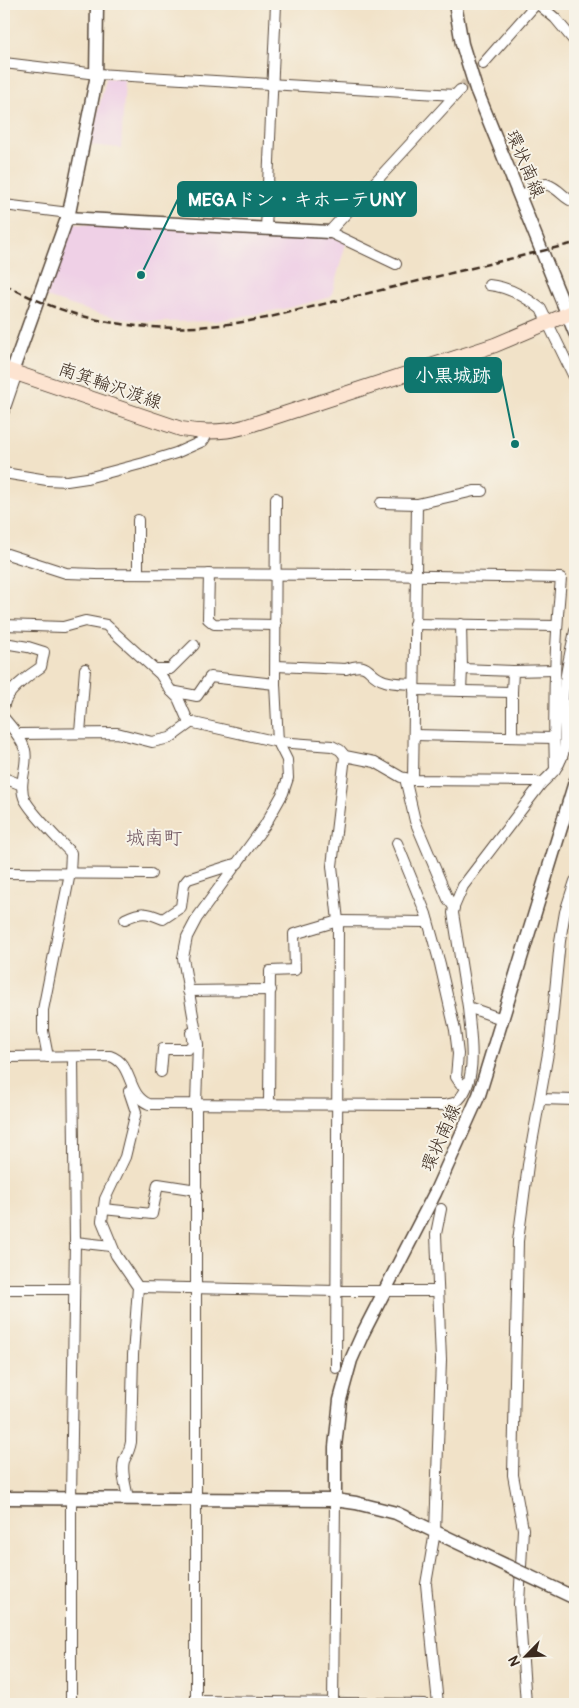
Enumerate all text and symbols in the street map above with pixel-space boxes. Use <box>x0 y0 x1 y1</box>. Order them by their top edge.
street label: 環状南線 <box>500 126 550 202</box>
callout: MEGAドン・キホーテUNY <box>178 182 416 216</box>
text: MEGAドン・キホーテUNY <box>188 188 406 212</box>
street label: 南箕輪沢渡線 <box>55 358 165 414</box>
callout: 小黒城跡 <box>405 358 501 392</box>
text: 小黒城跡 <box>415 364 491 388</box>
district label: 城南町 <box>125 826 183 850</box>
street label: 環状南線 <box>416 1100 466 1176</box>
north arrow <box>502 1630 552 1680</box>
text: N <box>505 1653 524 1669</box>

